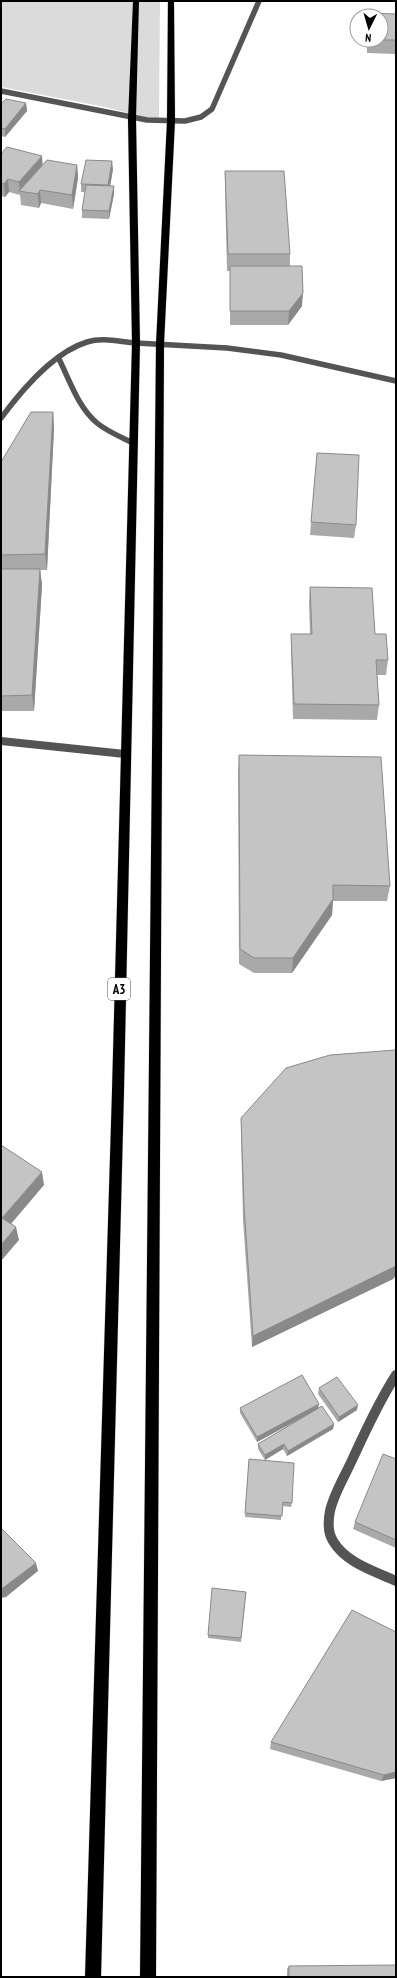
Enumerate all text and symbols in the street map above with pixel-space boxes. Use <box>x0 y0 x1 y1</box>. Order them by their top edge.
north arrow <box>349 8 389 48</box>
text: N <box>365 31 372 45</box>
road number: A3 <box>108 978 130 1000</box>

